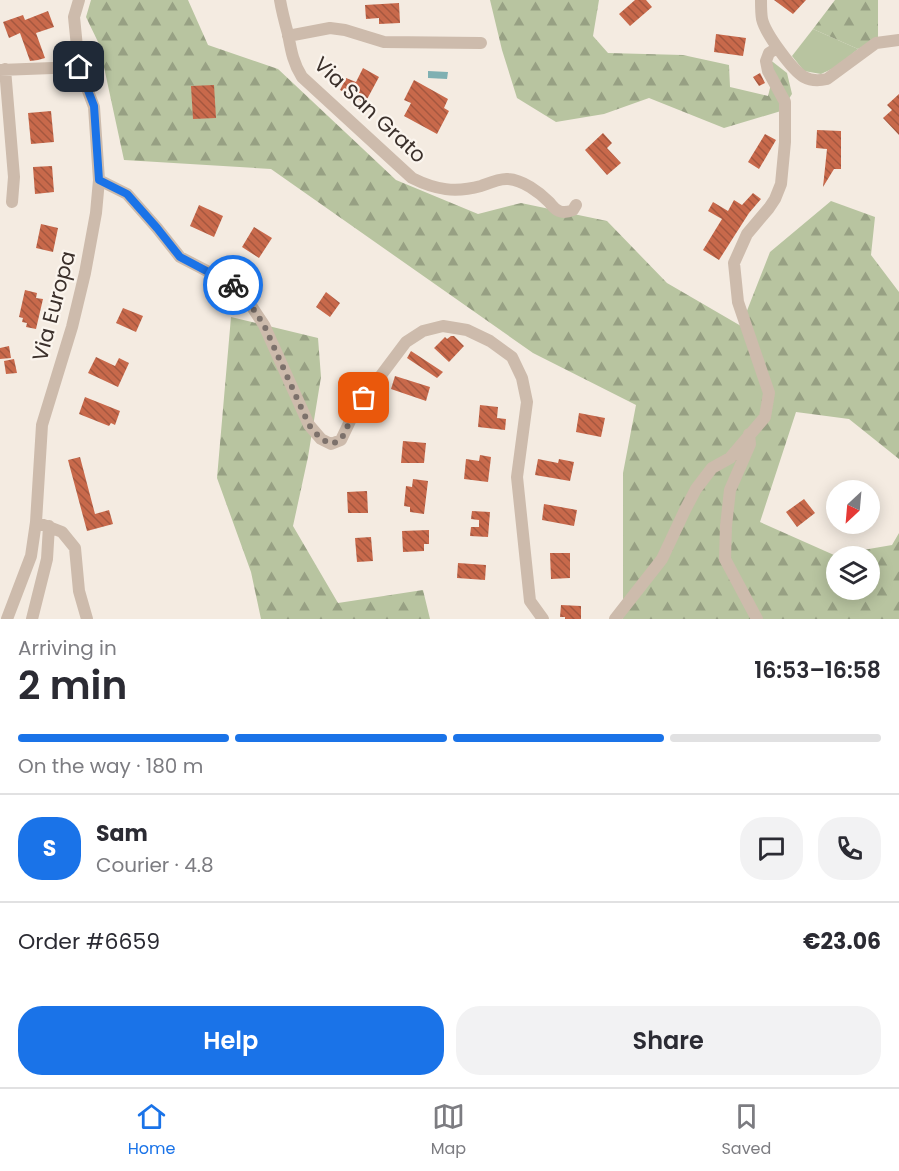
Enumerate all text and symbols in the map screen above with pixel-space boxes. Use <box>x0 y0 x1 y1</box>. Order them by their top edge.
pin <box>53 41 104 92</box>
icon: home <box>62 50 95 83</box>
street label: Via San Grato <box>308 50 433 169</box>
street label: Via Europa <box>25 248 82 364</box>
courier <box>203 255 263 315</box>
icon: bike <box>217 269 250 302</box>
pin <box>338 372 389 423</box>
icon: bag <box>347 381 380 414</box>
north arrow <box>826 480 880 534</box>
map controls <box>826 480 880 600</box>
button: layers <box>826 546 880 600</box>
text: Arriving in <box>18 634 117 662</box>
text: 16:53–16:58 <box>754 655 881 686</box>
text: 2 min <box>18 658 127 713</box>
text: On the way · 180 m <box>18 752 203 780</box>
button: chat <box>740 817 803 880</box>
button: phone <box>818 817 881 880</box>
text: Sam <box>96 818 148 849</box>
text: S <box>43 833 56 864</box>
text: Courier · 4.8 <box>96 851 214 879</box>
text: Order #6659 <box>18 926 160 957</box>
text: €23.06 <box>803 926 881 957</box>
button: Help <box>18 1006 444 1075</box>
button: Share <box>456 1006 881 1075</box>
tab: Home <box>128 1100 175 1161</box>
tab: Map <box>431 1100 466 1161</box>
tab: Saved <box>721 1100 771 1161</box>

